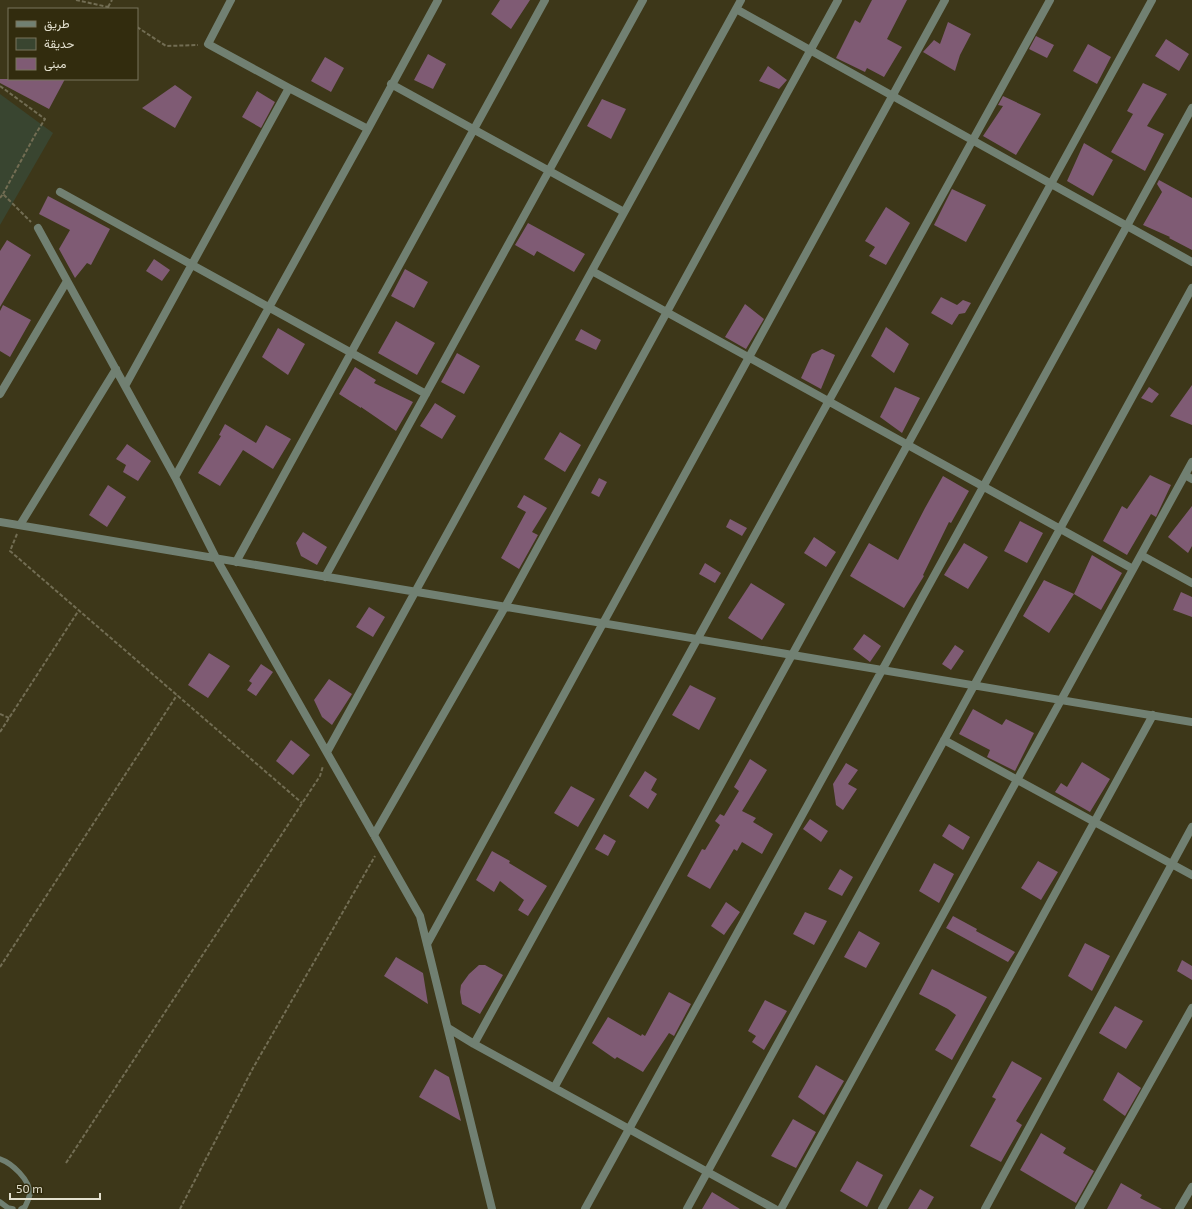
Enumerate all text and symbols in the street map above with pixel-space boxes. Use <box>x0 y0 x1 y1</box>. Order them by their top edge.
legend <box>8 8 138 80</box>
text: طريق <box>44 16 70 32</box>
text: حديقة <box>44 36 74 51</box>
text: مبنى <box>44 56 66 72</box>
scale bar <box>10 1175 100 1201</box>
text: 50 m <box>16 1181 43 1195</box>

